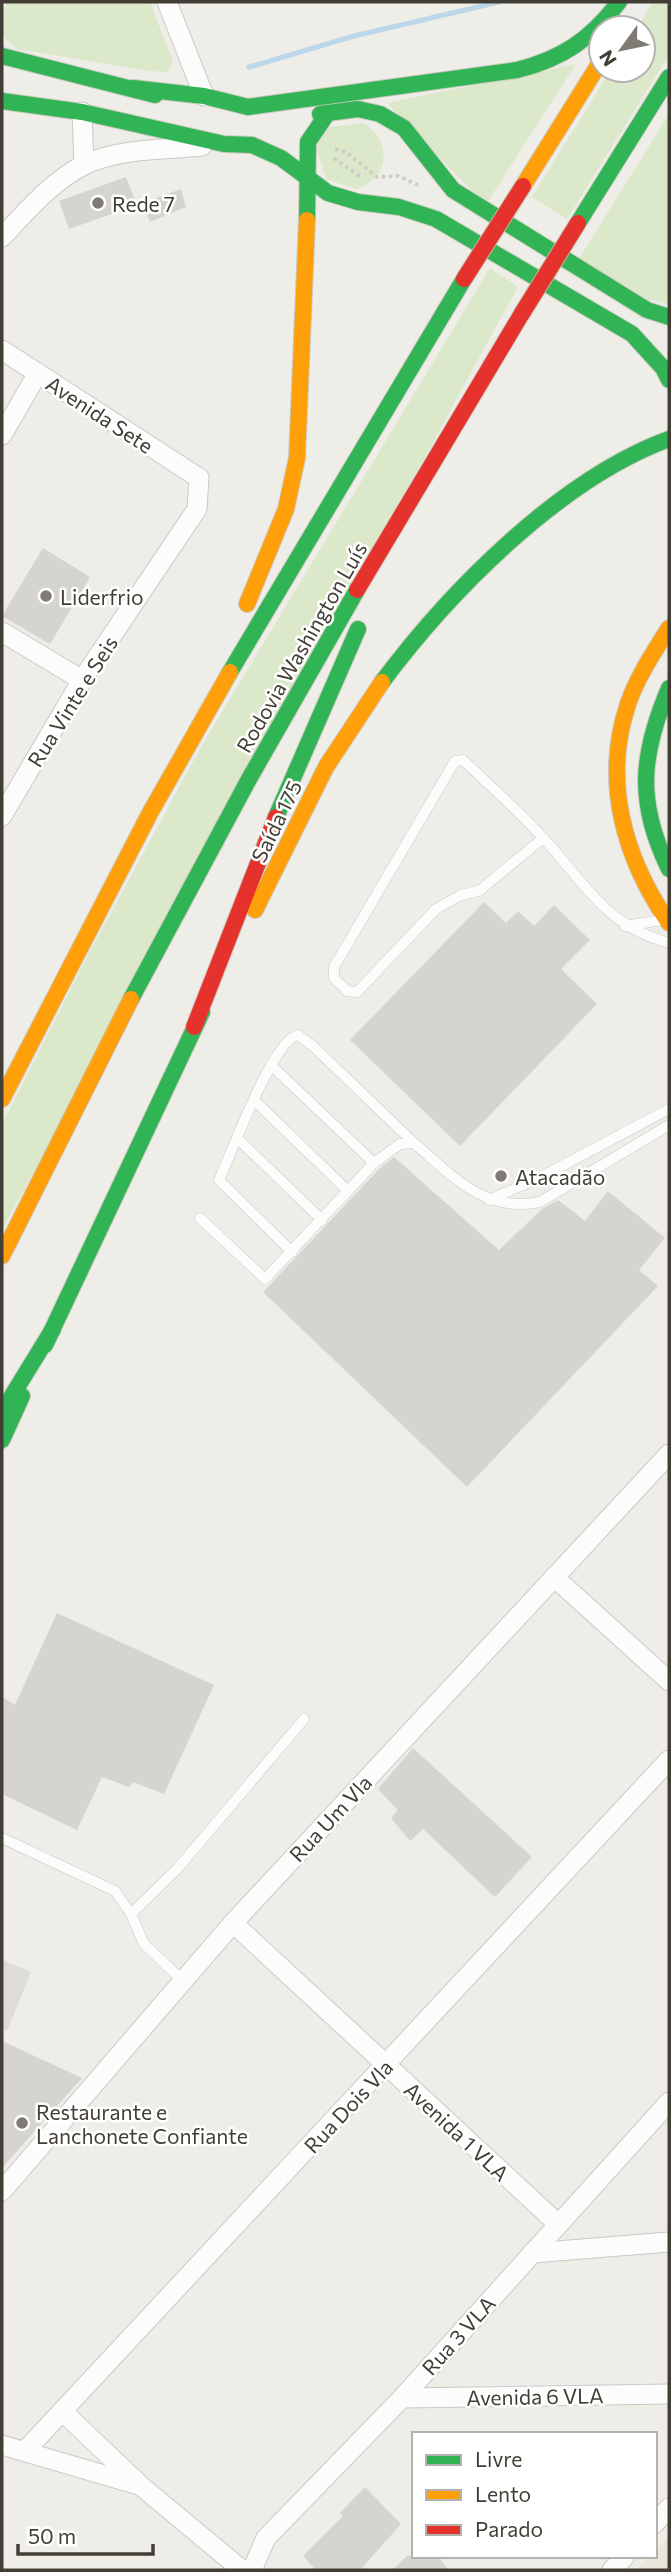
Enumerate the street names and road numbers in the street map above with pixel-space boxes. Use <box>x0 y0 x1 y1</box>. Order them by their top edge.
street label: Avenida Sete <box>42 370 158 458</box>
street label: Rodovia Washington Luís <box>230 537 372 757</box>
street label: Rua Vinte e Seis <box>22 631 122 771</box>
street label: Saída 175 <box>245 776 307 866</box>
street label: Rua Um Vla <box>284 1770 376 1866</box>
street label: Rua Dois Vla <box>298 2054 398 2158</box>
street label: Avenida 1 VLA <box>400 2076 514 2186</box>
street label: Rua 3 VLA <box>416 2290 500 2380</box>
street label: Avenida 6 VLA <box>466 2382 604 2410</box>

